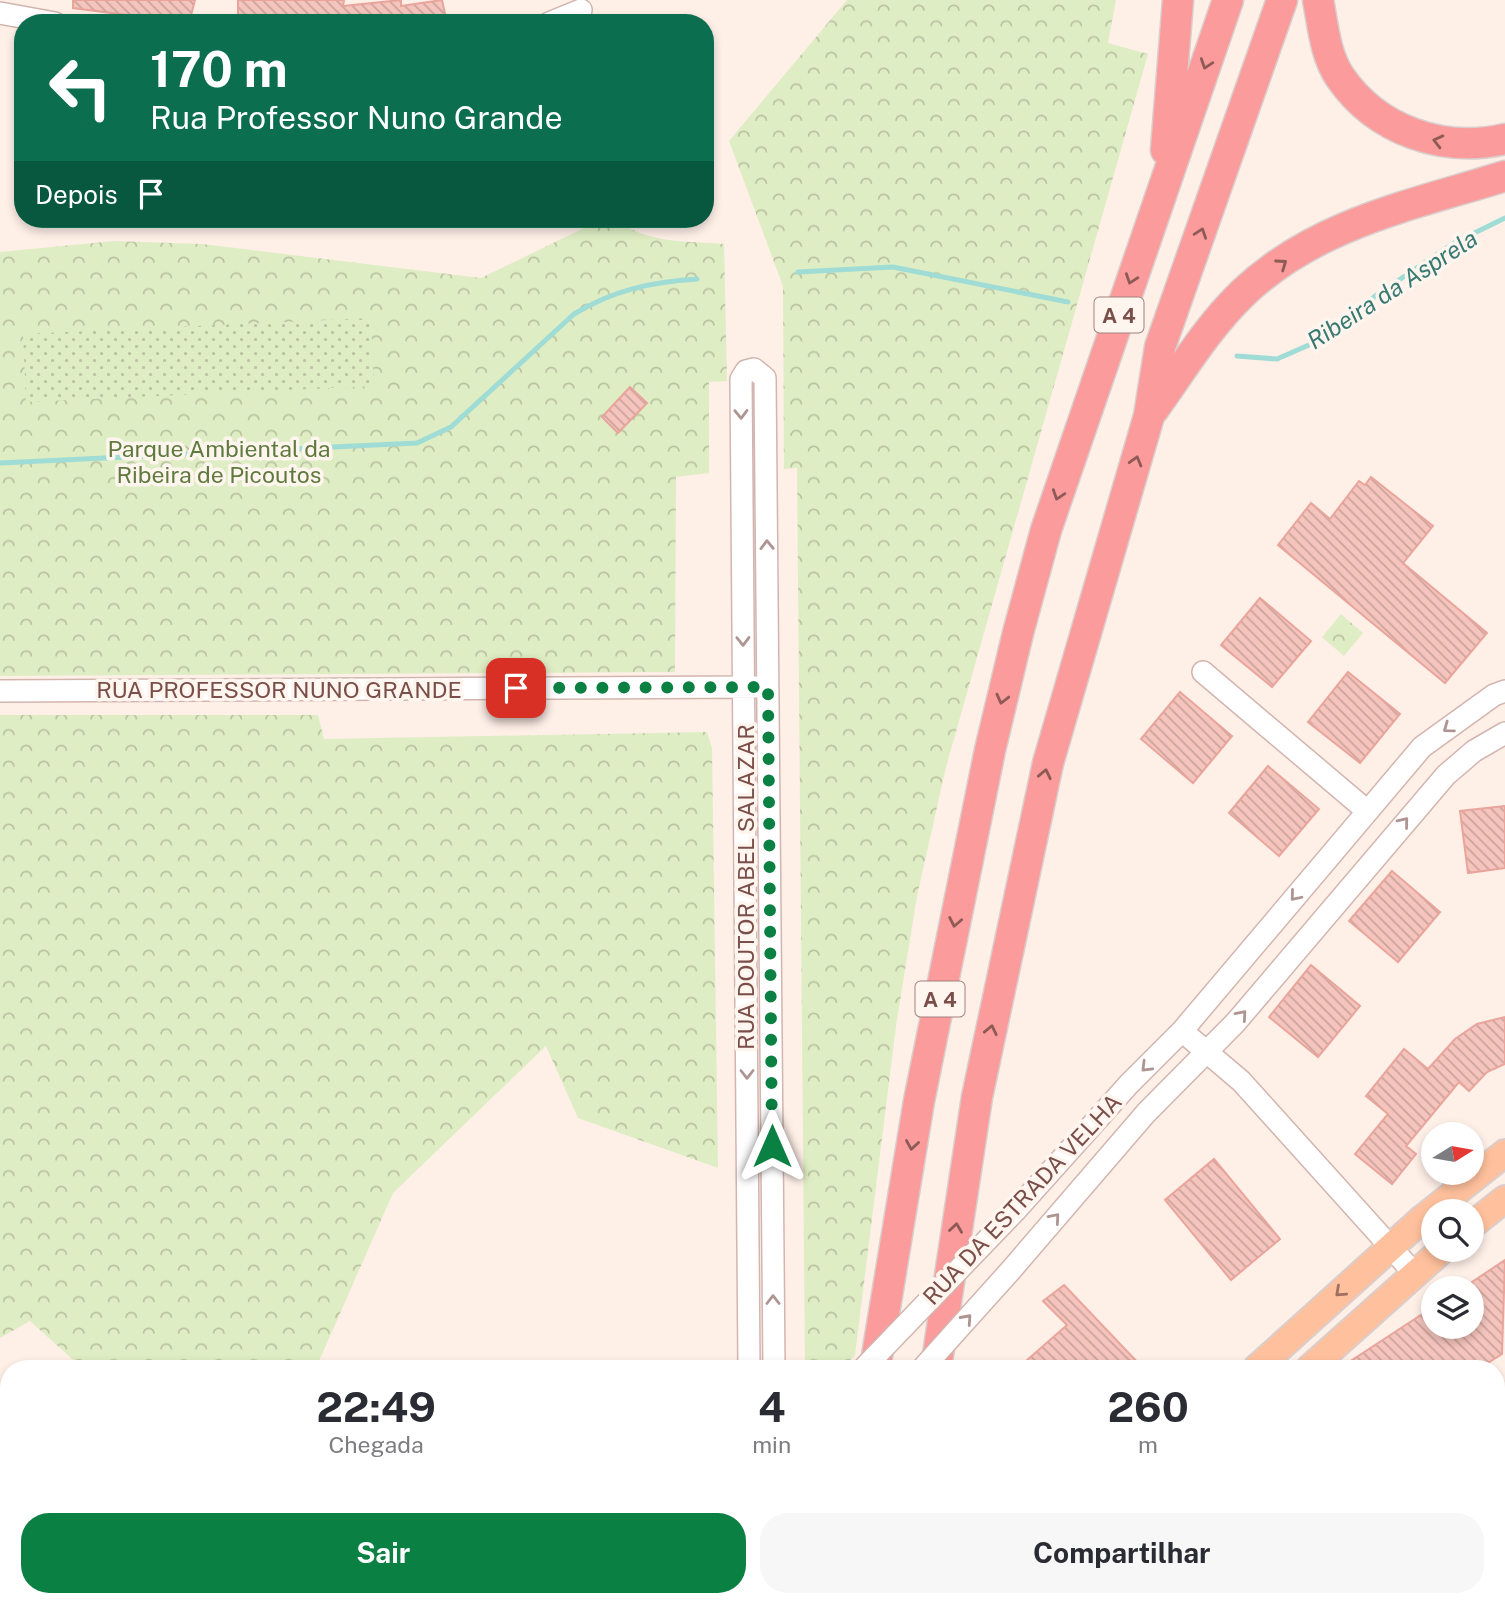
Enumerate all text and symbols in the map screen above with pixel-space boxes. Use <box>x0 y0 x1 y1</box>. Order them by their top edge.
text: 170 m <box>150 40 288 98</box>
icon: left <box>35 42 126 133</box>
one-way arrow <box>1200 58 1214 70</box>
text: Rua Professor Nuno Grande <box>150 99 563 136</box>
one-way arrow <box>1432 135 1444 149</box>
icon: arrive <box>132 175 170 213</box>
text: Depois <box>35 179 118 210</box>
water label: Ribeira da Asprela <box>1302 224 1482 354</box>
one-way arrow <box>1192 228 1206 240</box>
one-way arrow <box>1274 260 1287 272</box>
one-way arrow <box>1125 273 1139 285</box>
road number: A 4 <box>1094 298 1144 332</box>
one-way arrow <box>733 409 749 420</box>
park label: Parque Ambiental da Ribeira de Picoutos <box>107 435 331 488</box>
one-way arrow <box>1127 456 1142 468</box>
one-way arrow <box>1052 488 1066 500</box>
one-way arrow <box>759 539 775 550</box>
one-way arrow <box>735 637 751 647</box>
pin <box>486 658 546 718</box>
icon: arrive <box>497 669 535 707</box>
street label: RUA PROFESSOR NUNO GRANDE <box>96 676 462 703</box>
one-way arrow <box>996 693 1010 705</box>
one-way arrow <box>1443 720 1456 732</box>
street label: RUA DOUTOR ABEL SALAZAR <box>732 724 759 1050</box>
one-way arrow <box>1037 768 1052 780</box>
one-way arrow <box>1396 818 1409 830</box>
one-way arrow <box>1291 888 1304 900</box>
one-way arrow <box>949 916 964 928</box>
road number: A 4 <box>916 982 964 1016</box>
one-way arrow <box>1234 1010 1246 1023</box>
one-way arrow <box>983 1024 998 1036</box>
one-way arrow <box>1142 1059 1154 1071</box>
one-way arrow <box>739 1069 754 1080</box>
street label: RUA DA ESTRADA VELHA <box>917 1088 1127 1310</box>
position arrow <box>735 1109 809 1183</box>
north arrow <box>1421 1122 1484 1185</box>
map controls <box>1421 1122 1484 1339</box>
one-way arrow <box>905 1139 920 1151</box>
button: search <box>1421 1199 1484 1262</box>
one-way arrow <box>1047 1214 1059 1227</box>
one-way arrow <box>949 1222 964 1234</box>
button: layers <box>1421 1276 1484 1339</box>
one-way arrow <box>1336 1284 1349 1297</box>
one-way arrow <box>765 1295 781 1305</box>
one-way arrow <box>959 1315 971 1328</box>
text: 22:49 <box>316 1382 436 1431</box>
text: 4 <box>758 1382 785 1431</box>
text: 260 <box>1107 1382 1189 1431</box>
text: Chegada <box>328 1431 424 1458</box>
text: min <box>752 1431 791 1458</box>
text: m <box>1138 1431 1158 1458</box>
button: Sair <box>21 1513 746 1593</box>
button: Compartilhar <box>760 1513 1484 1593</box>

